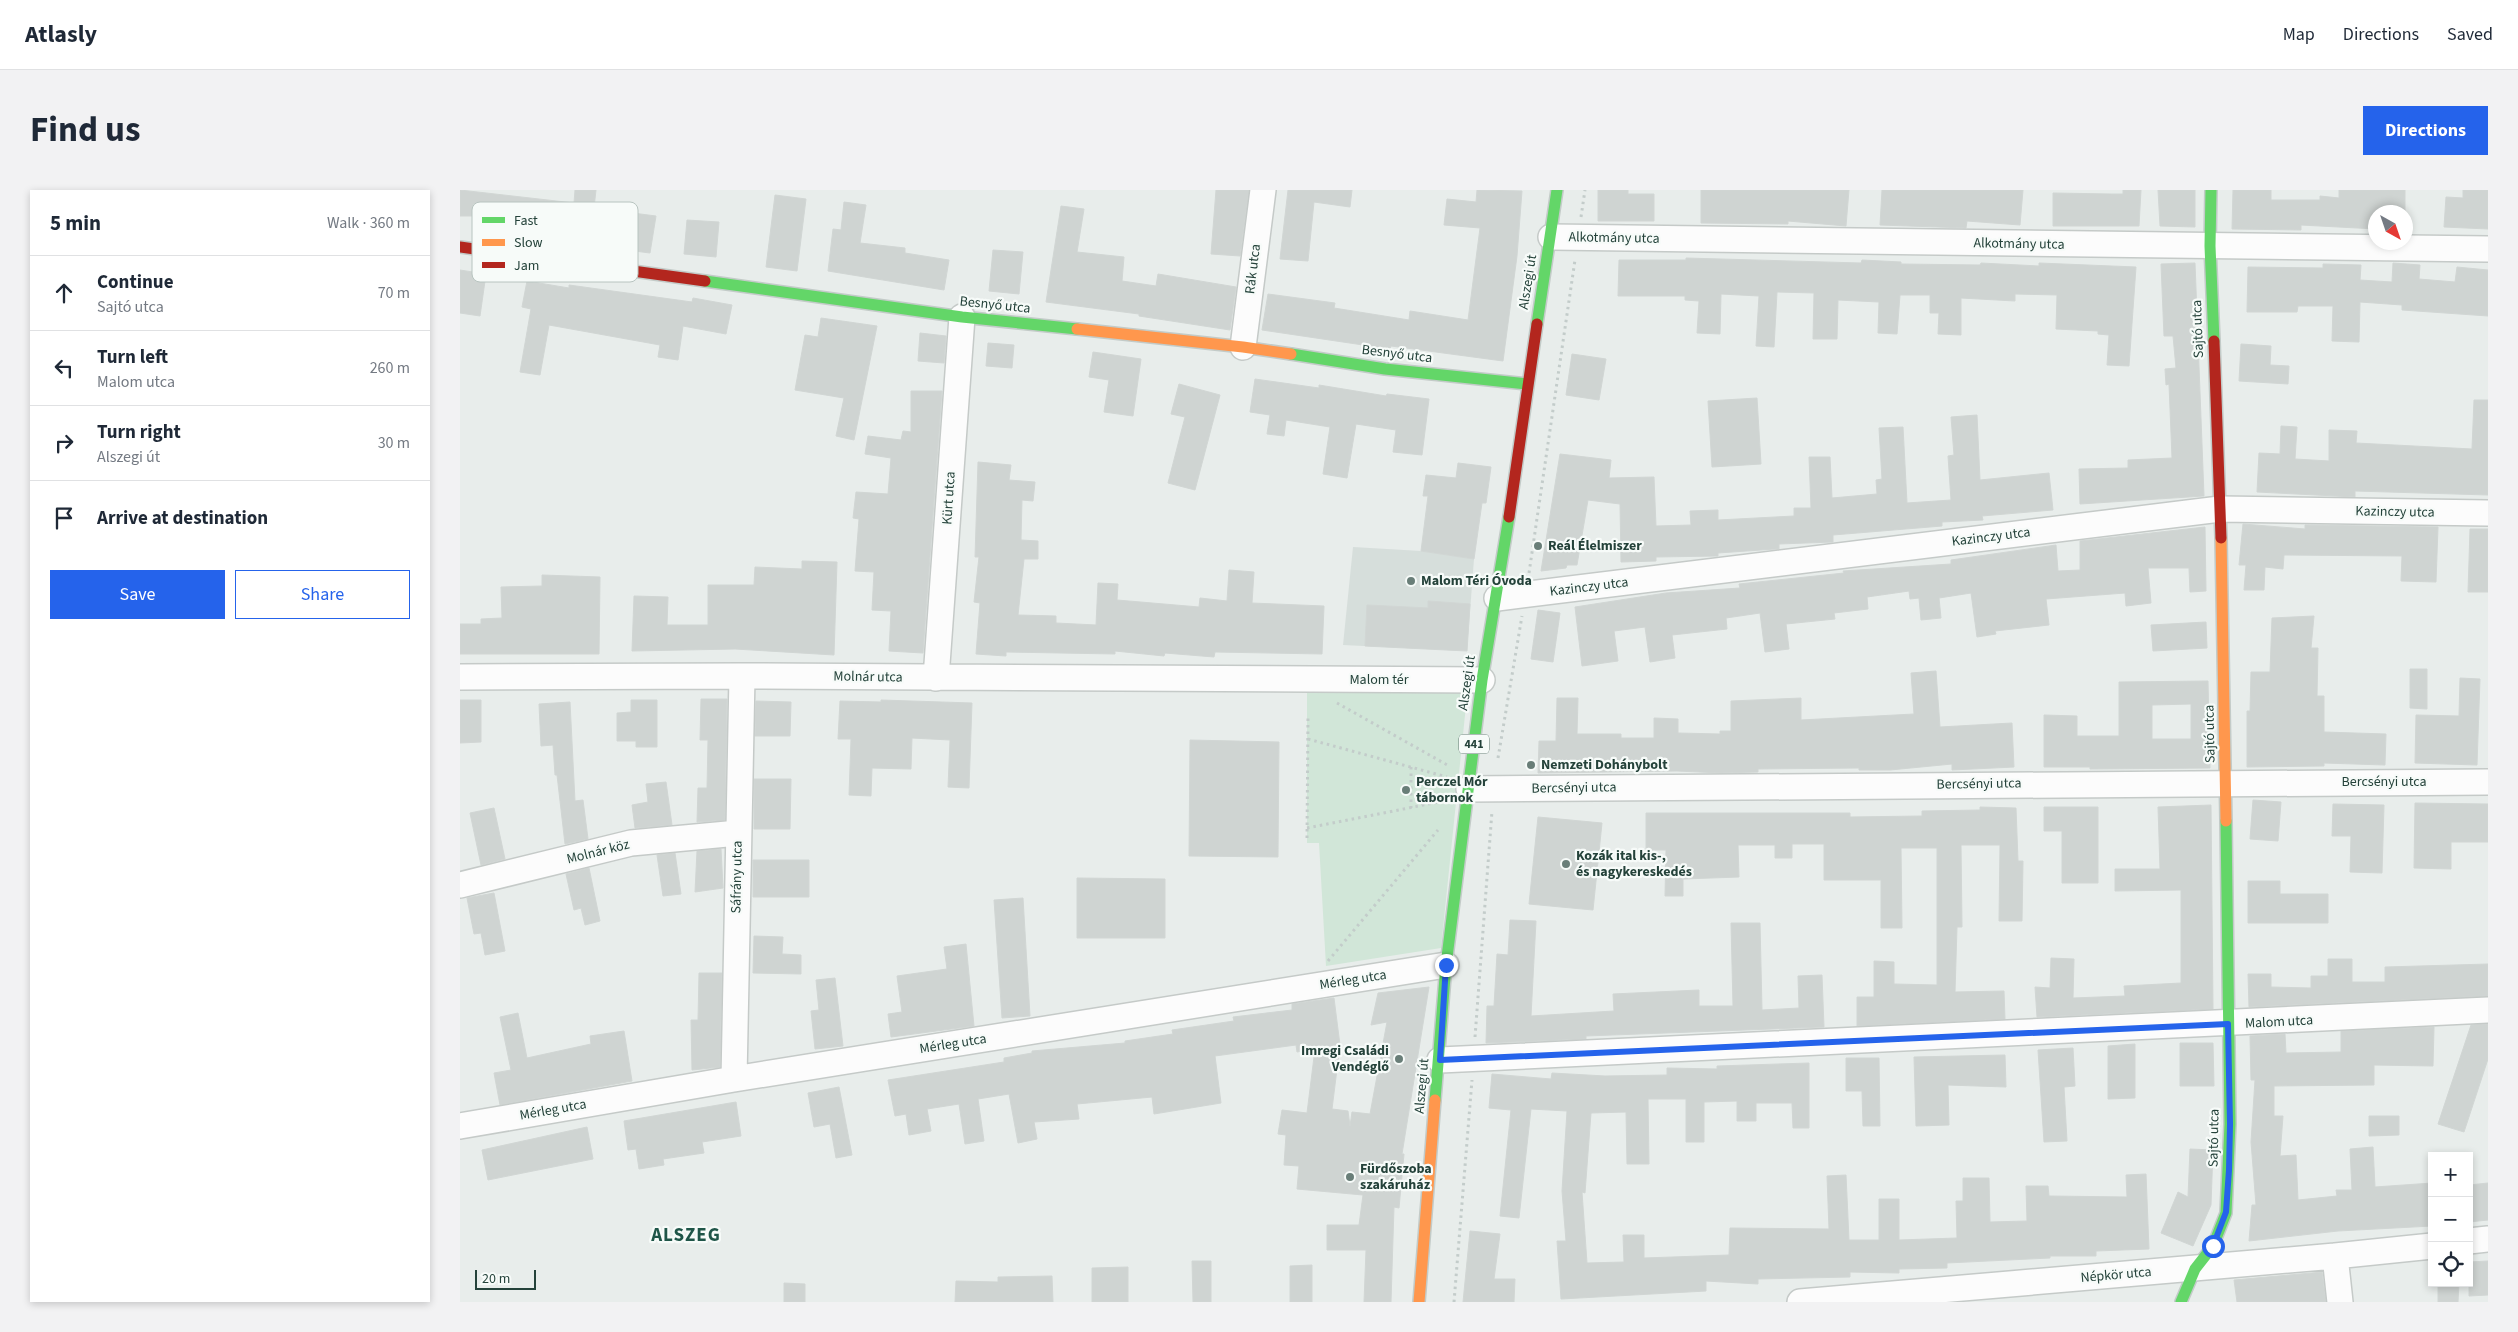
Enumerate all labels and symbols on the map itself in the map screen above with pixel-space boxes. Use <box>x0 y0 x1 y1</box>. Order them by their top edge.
legend <box>472 202 638 282</box>
north arrow <box>2368 205 2413 250</box>
text: Fast <box>514 211 538 231</box>
street label: Alkotmány utca <box>1568 227 1660 249</box>
text: Slow <box>514 233 543 253</box>
street label: Alkotmány utca <box>1973 233 2065 255</box>
street label: Rák utca <box>1240 243 1266 295</box>
street label: Alszegi út <box>1514 253 1542 311</box>
text: Jam <box>514 256 539 276</box>
street label: Besnyő utca <box>959 291 1031 319</box>
street label: Sajtó utca <box>2187 299 2209 359</box>
street label: Besnyő utca <box>1361 340 1433 368</box>
street label: Kürt utca <box>937 471 961 525</box>
street label: Kazinczy utca <box>2355 501 2435 523</box>
street label: Kazinczy utca <box>1950 522 2032 552</box>
place label: Reál Élelmiszer <box>1548 536 1642 556</box>
marker: Reál Élelmiszer <box>1532 540 1544 552</box>
place label: Malom Téri Óvoda <box>1421 571 1532 591</box>
street label: Kazinczy utca <box>1548 572 1630 602</box>
marker: Malom Téri Óvoda <box>1405 575 1417 587</box>
street label: Alszegi út <box>1453 654 1481 712</box>
street label: Molnár utca <box>833 666 903 688</box>
street label: Malom tér <box>1349 670 1409 690</box>
street label: Sajtó utca <box>2199 705 2221 763</box>
road number: 441 <box>1459 734 1489 754</box>
place label: Nemzeti Dohánybolt <box>1541 755 1668 775</box>
marker: Nemzeti Dohánybolt <box>1525 759 1537 771</box>
place label: Perczel Mór tábornok <box>1416 772 1488 808</box>
street label: Bercsényi utca <box>2342 772 2426 792</box>
street label: Bercsényi utca <box>1936 773 2022 795</box>
street label: Bercsényi utca <box>1531 777 1617 799</box>
marker: Perczel Mór tábornok <box>1400 784 1412 796</box>
street label: Molnár köz <box>565 835 631 869</box>
street label: Sáfrány utca <box>726 841 748 913</box>
place label: Kozák ital kis-, és nagykereskedés <box>1576 846 1692 882</box>
marker: Kozák ital kis-, és nagykereskedés <box>1560 858 1572 870</box>
route end <box>1435 954 1458 977</box>
street label: Mérleg utca <box>1318 965 1388 995</box>
street label: Malom utca <box>2244 1010 2314 1034</box>
street label: Mérleg utca <box>918 1029 988 1059</box>
place label: Imregi Családi Vendéglő <box>1301 1041 1389 1077</box>
marker: Imregi Családi Vendéglő <box>1393 1053 1405 1065</box>
street label: Alszegi út <box>1410 1057 1434 1114</box>
street label: Mérleg utca <box>518 1094 588 1126</box>
street label: Sajtó utca <box>2203 1109 2225 1167</box>
place label: Fürdőszoba szakáruház <box>1360 1159 1432 1195</box>
marker: Fürdőszoba szakáruház <box>1344 1171 1356 1183</box>
district label: ALSZEG <box>650 1222 721 1249</box>
route start <box>2202 1235 2225 1258</box>
street label: Népkör utca <box>2080 1262 2152 1288</box>
scale bar <box>475 1267 536 1290</box>

